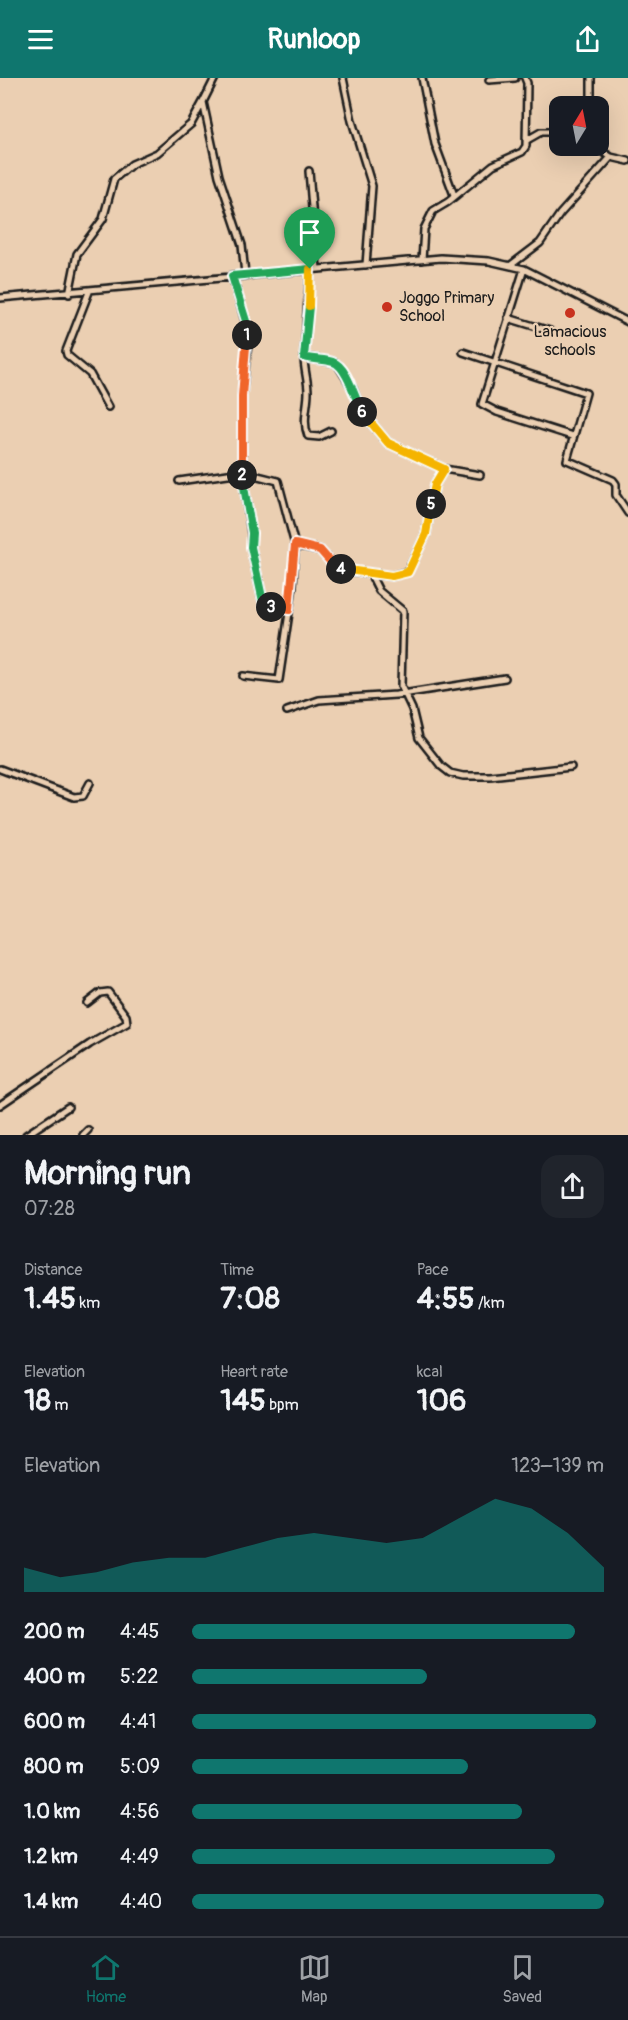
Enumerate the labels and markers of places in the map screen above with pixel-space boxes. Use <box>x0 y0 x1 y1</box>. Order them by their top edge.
pin <box>284 207 335 269</box>
place label: Joggo Primary School <box>399 288 494 326</box>
marker: Joggo Primary School <box>380 300 394 314</box>
marker: Lamacious schools <box>563 306 577 320</box>
pin: 1 <box>232 320 262 350</box>
place label: Lamacious schools <box>534 322 606 360</box>
pin: 6 <box>347 397 377 427</box>
pin: 2 <box>227 460 257 490</box>
pin: 5 <box>416 489 446 519</box>
pin: 4 <box>326 554 356 584</box>
pin: 3 <box>256 592 286 622</box>

